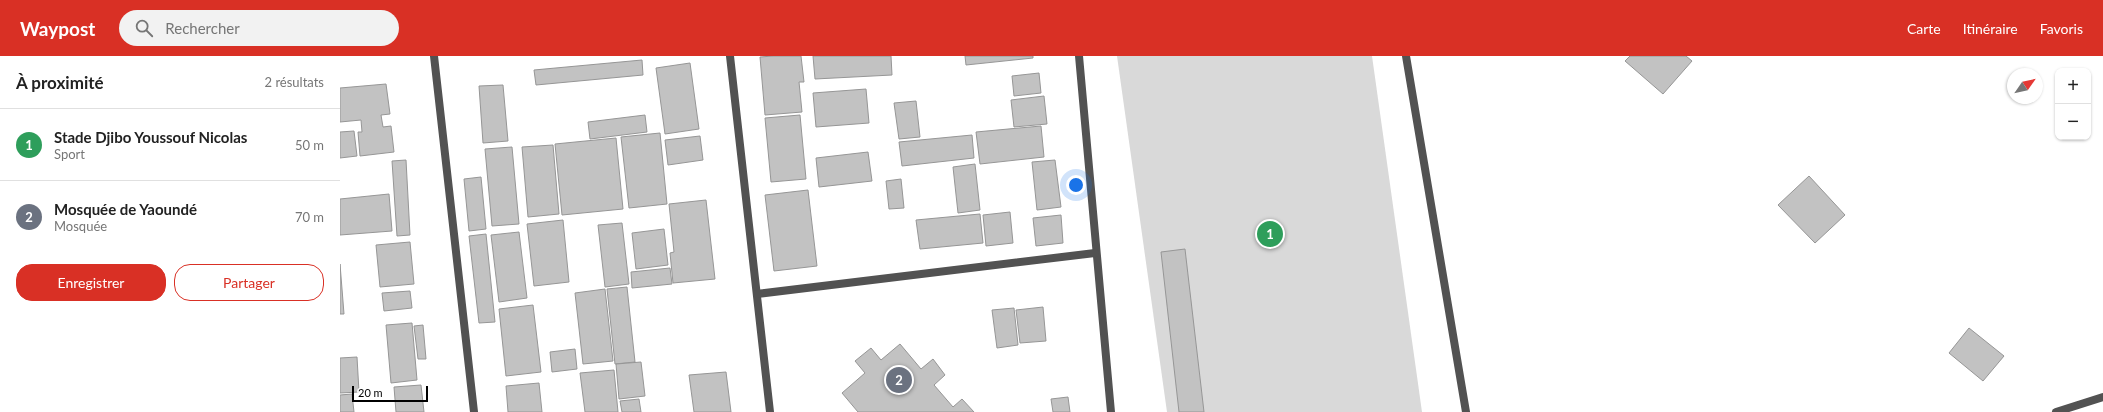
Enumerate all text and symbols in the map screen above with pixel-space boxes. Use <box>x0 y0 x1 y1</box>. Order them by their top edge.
search box <box>119 10 399 46</box>
text: Waypost <box>20 17 95 40</box>
icon: search <box>133 17 155 39</box>
text: Rechercher <box>165 19 240 37</box>
text: Carte <box>1907 20 1941 37</box>
text: Itinéraire <box>1963 20 2018 37</box>
text: Favoris <box>2040 20 2083 37</box>
north arrow <box>2007 68 2043 104</box>
map controls <box>2055 68 2091 140</box>
button: + <box>2055 68 2091 104</box>
text: À proximité <box>16 72 104 93</box>
text: 2 résultats <box>265 74 324 90</box>
button: − <box>2055 104 2091 140</box>
text: Stade Djibo Youssouf Nicolas <box>54 128 247 146</box>
text: 1 <box>25 137 33 153</box>
text: 50 m <box>295 137 324 153</box>
text: Sport <box>54 146 85 162</box>
your location <box>1066 175 1086 195</box>
text: Mosquée de Yaoundé <box>54 200 197 218</box>
text: 2 <box>25 209 33 225</box>
text: 70 m <box>295 209 324 225</box>
text: Mosquée <box>54 218 107 234</box>
pin: 1 <box>1257 219 1283 249</box>
button: Enregistrer <box>16 264 166 301</box>
button: Partager <box>174 264 324 301</box>
pin: 2 <box>886 365 912 395</box>
scale bar <box>352 384 428 403</box>
text: 20 m <box>358 386 383 399</box>

